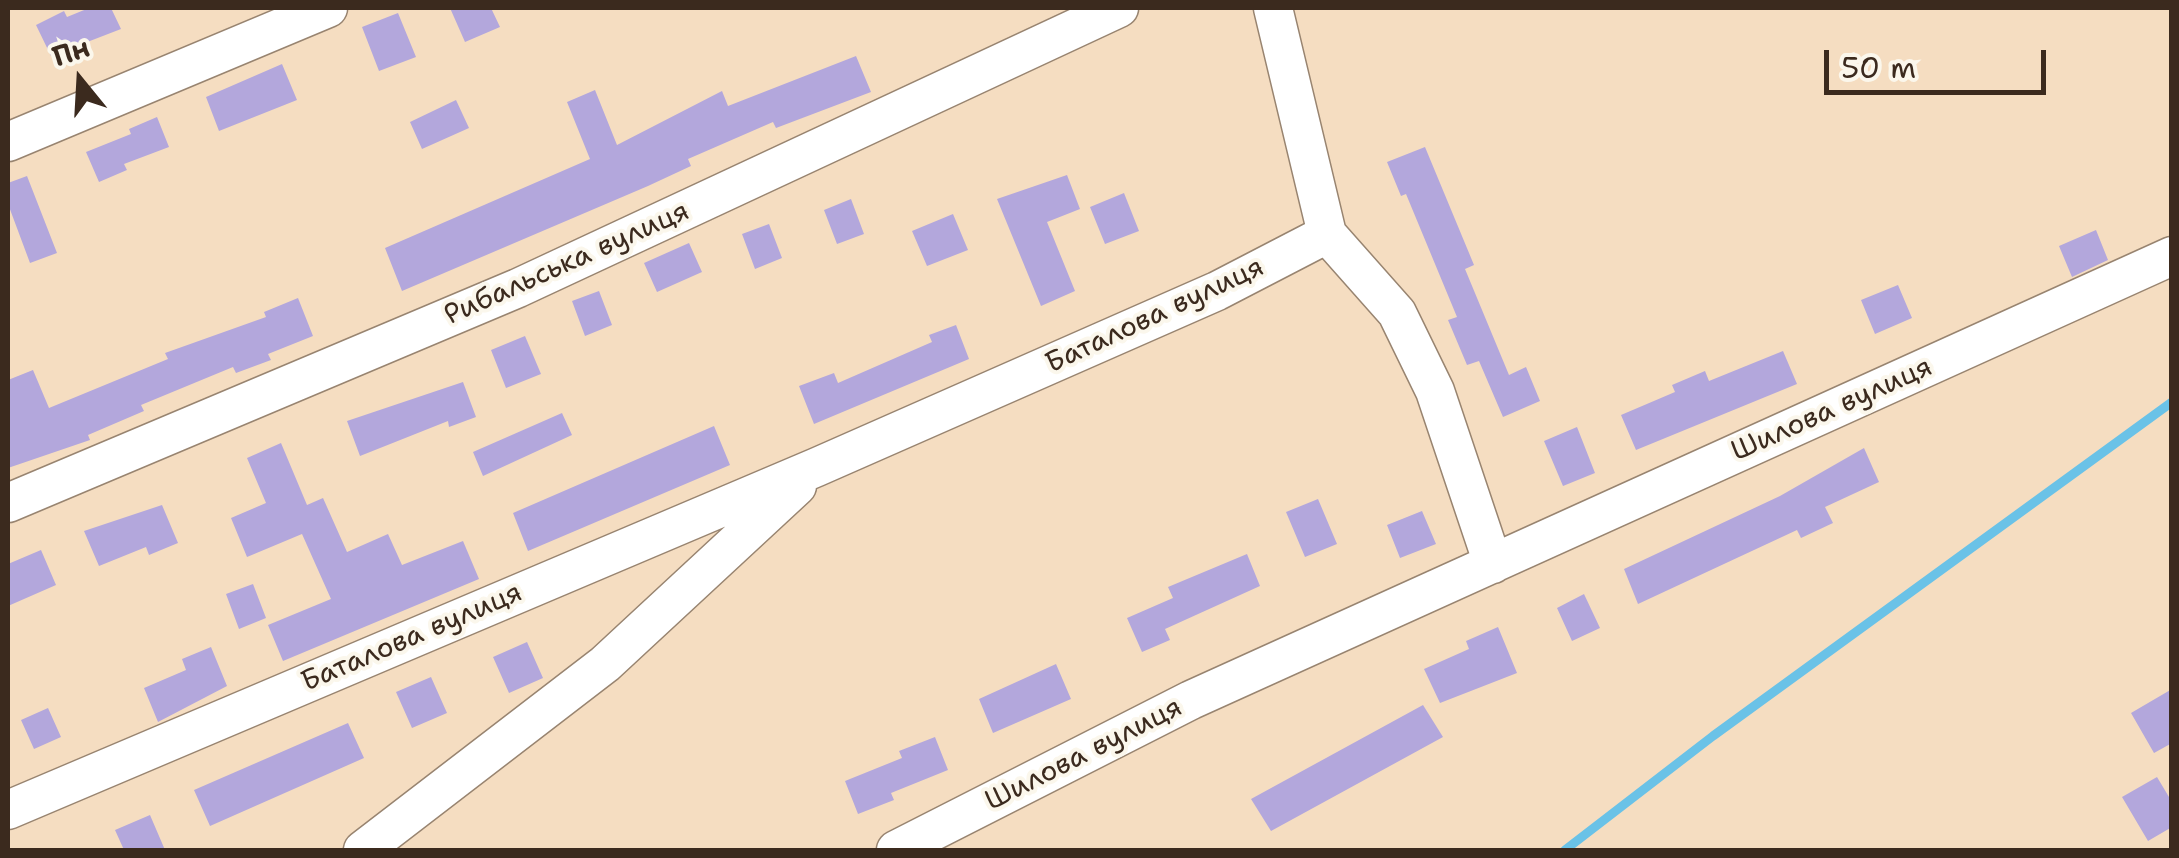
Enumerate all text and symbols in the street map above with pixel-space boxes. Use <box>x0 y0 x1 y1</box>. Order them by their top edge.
text: Пн <box>47 28 94 75</box>
north arrow <box>30 30 130 130</box>
scale bar <box>1829 30 2052 92</box>
text: 50 m <box>1841 47 1916 88</box>
street label: Рибальська вулиця <box>439 195 695 333</box>
street label: Баталова вулиця <box>1041 251 1269 381</box>
street label: Шилова вулиця <box>1726 351 1938 469</box>
street label: Баталова вулиця <box>297 576 527 700</box>
street label: Шилова вулиця <box>980 691 1188 819</box>

